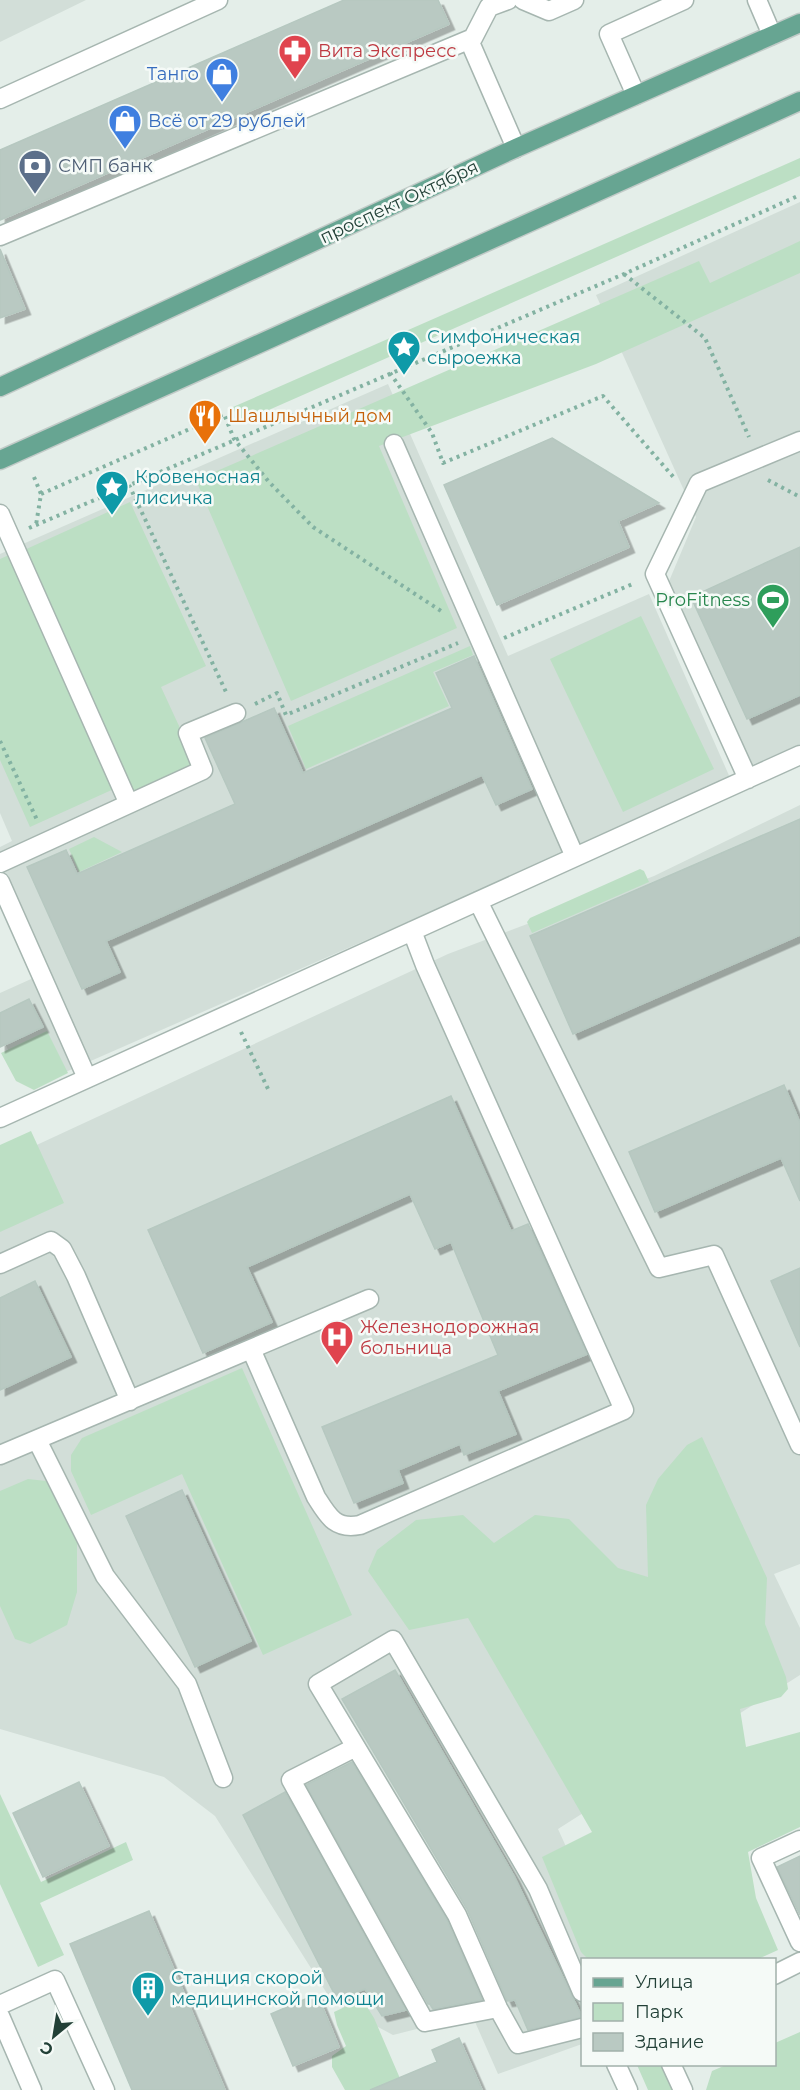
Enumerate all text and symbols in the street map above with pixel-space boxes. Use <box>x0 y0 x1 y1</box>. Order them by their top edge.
pharmacy icon: Вита Экспресс <box>277 33 313 80</box>
place label: Вита Экспресс <box>318 40 456 62</box>
shop icon: Танго <box>204 56 240 103</box>
place label: Танго <box>147 63 199 85</box>
shop icon: Всё от 29 рублей <box>107 103 143 150</box>
place label: Всё от 29 рублей <box>148 110 306 132</box>
bank icon: СМП банк <box>17 148 53 195</box>
place label: СМП банк <box>58 155 153 177</box>
street label: проспект Октября <box>316 156 482 248</box>
place label: Симфоническая сыроежка <box>427 326 580 369</box>
place icon: Симфоническая сыроежка <box>386 329 422 376</box>
restaurant icon: Шашлычный дом <box>187 398 223 445</box>
place label: Шашлычный дом <box>228 405 392 427</box>
place label: Кровеносная лисичка <box>135 466 261 509</box>
place icon: Кровеносная лисичка <box>94 469 130 516</box>
sports icon: ProFitness <box>755 582 791 629</box>
place label: ProFitness <box>655 589 750 611</box>
place label: Железнодорожная больница <box>360 1316 539 1359</box>
hospital icon: Железнодорожная больница <box>319 1319 355 1366</box>
legend <box>581 1958 776 2066</box>
place label: Станция скорой медицинской помощи <box>171 1967 384 2010</box>
building icon: Станция скорой медицинской помощи <box>130 1970 166 2017</box>
text: Улица <box>635 1971 693 1993</box>
text: Парк <box>635 2001 684 2023</box>
north arrow <box>24 2006 84 2066</box>
text: Здание <box>635 2031 704 2053</box>
text: С <box>37 2037 57 2060</box>

